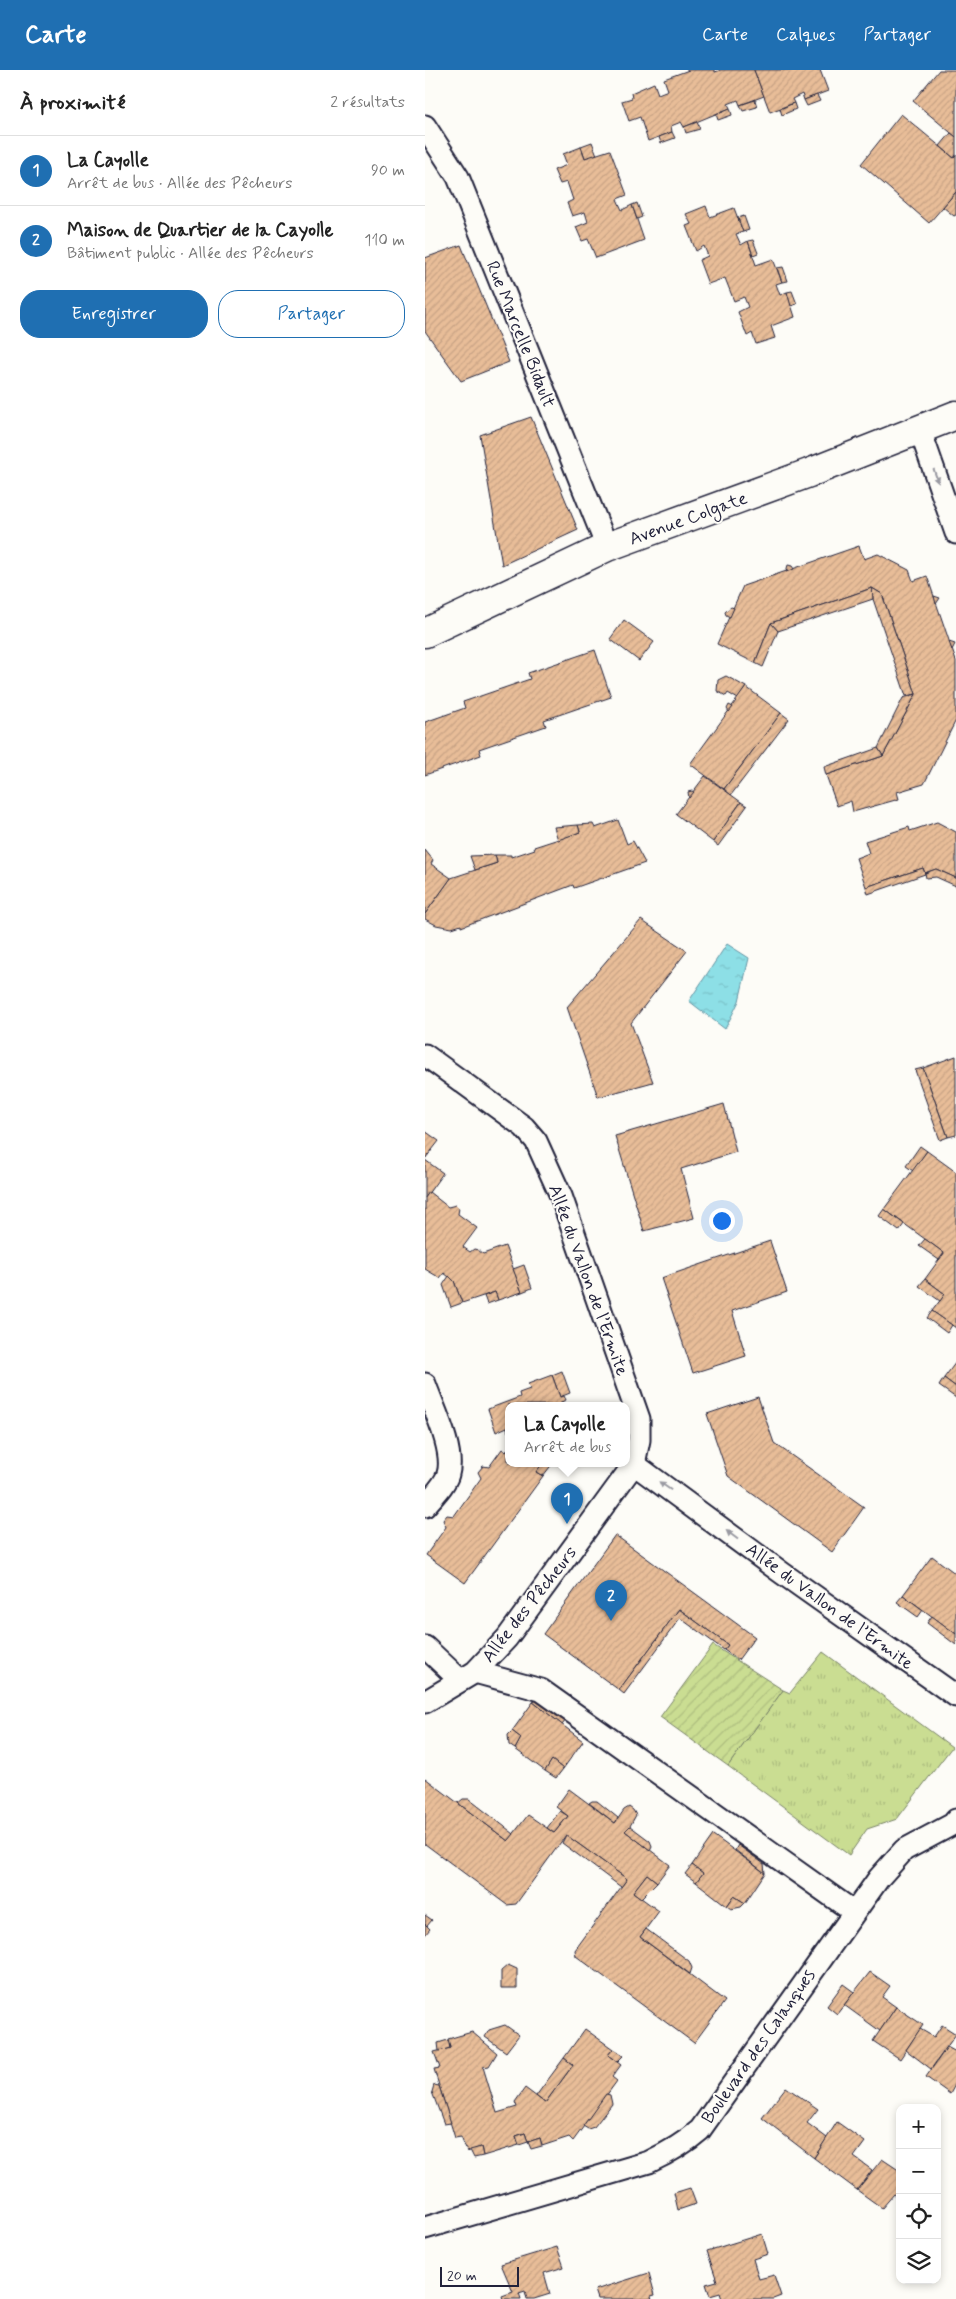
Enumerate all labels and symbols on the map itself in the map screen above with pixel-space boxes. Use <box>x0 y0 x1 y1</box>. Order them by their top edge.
street label: Rue Marcelle Bidault <box>480 258 560 411</box>
one-way arrow <box>932 469 940 484</box>
street label: Avenue Colgate <box>626 486 751 552</box>
street label: Allée du Vallon de l’Ermite <box>542 1181 634 1379</box>
your location <box>709 1208 735 1234</box>
one-way arrow <box>658 1481 672 1491</box>
pin: 1 <box>551 1483 583 1524</box>
one-way arrow <box>725 1530 739 1540</box>
street label: Allée du Vallon de l’Ermite <box>741 1538 918 1676</box>
street label: Allée des Pêcheurs <box>477 1542 583 1668</box>
pin: 2 <box>595 1580 627 1621</box>
street label: Boulevard des Calanques <box>696 1964 821 2129</box>
scale bar <box>440 2264 519 2287</box>

